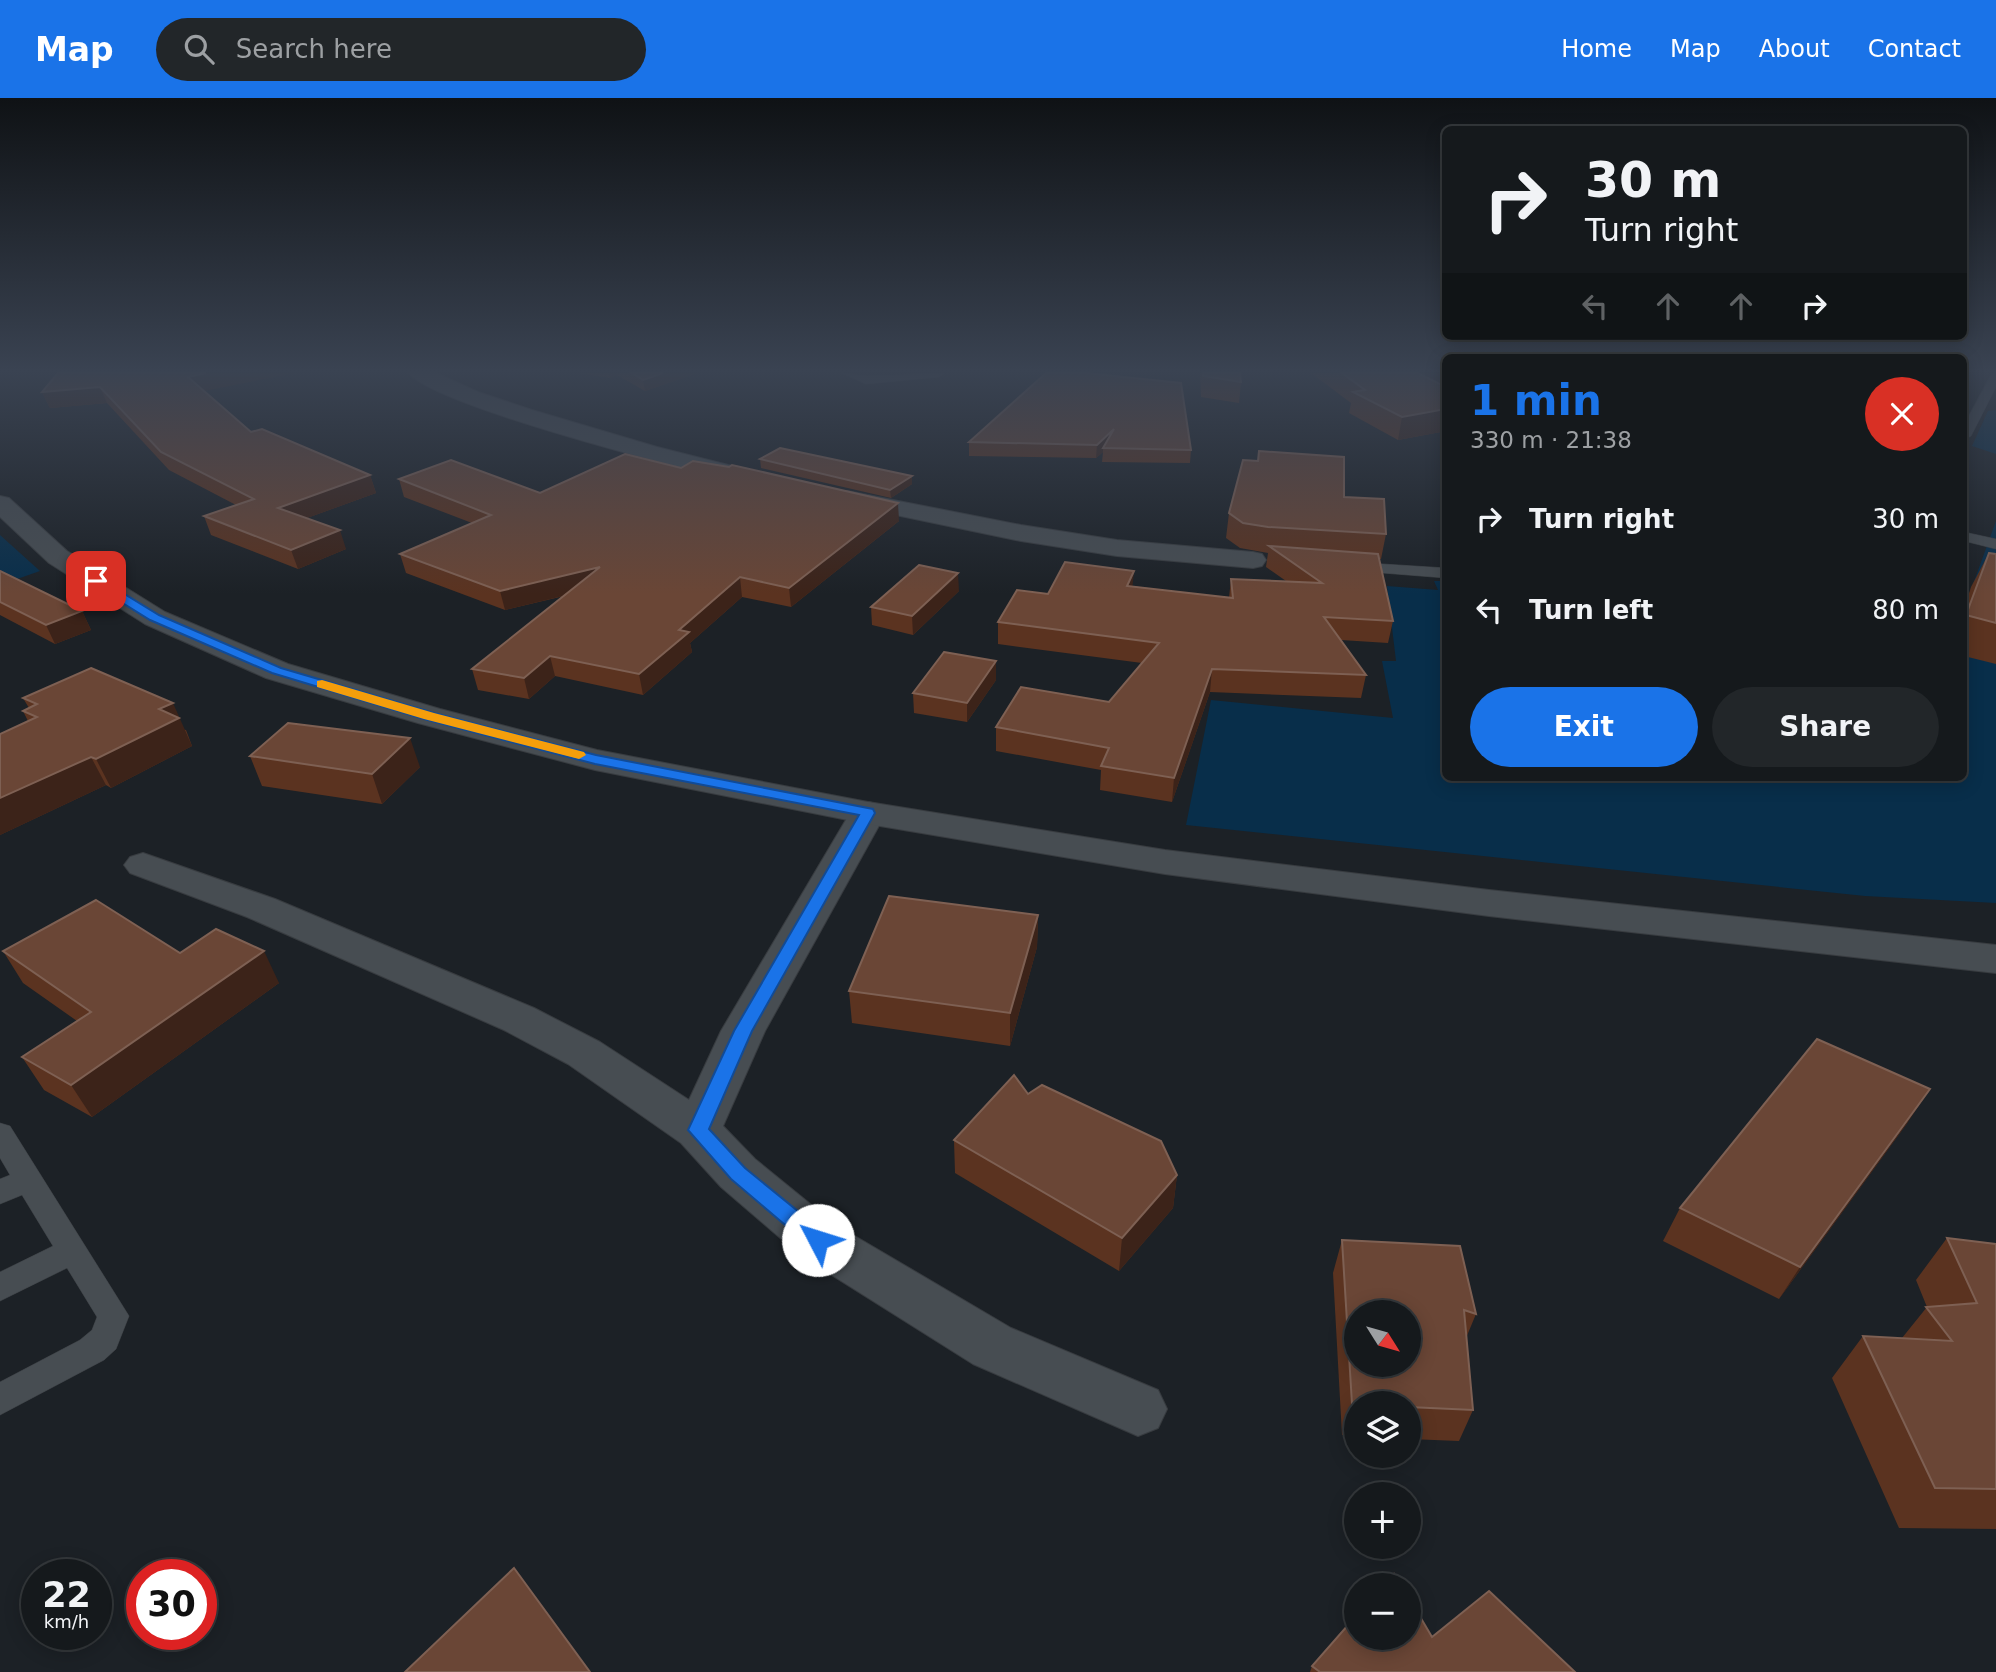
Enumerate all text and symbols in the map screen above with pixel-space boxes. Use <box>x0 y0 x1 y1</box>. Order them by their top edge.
search box <box>156 18 646 81</box>
text: Map <box>35 30 114 69</box>
icon: search <box>180 30 218 68</box>
text: Search here <box>236 34 392 64</box>
text: Home <box>1561 35 1632 63</box>
text: Map <box>1670 35 1721 63</box>
text: About <box>1759 35 1830 63</box>
text: Contact <box>1868 35 1961 63</box>
text: 30 m <box>1585 152 1721 209</box>
icon: right <box>1470 154 1561 245</box>
text: Turn right <box>1585 211 1738 249</box>
icon: left <box>1576 287 1614 325</box>
icon: ahead <box>1649 287 1687 325</box>
icon: ahead <box>1722 287 1760 325</box>
icon: right <box>1795 287 1833 325</box>
text: 1 min <box>1470 376 1602 425</box>
button: close <box>1865 377 1939 451</box>
text: 330 m · 21:38 <box>1470 427 1632 453</box>
icon: right <box>1470 500 1508 538</box>
text: Turn right <box>1529 504 1674 534</box>
text: 30 m <box>1872 504 1939 534</box>
pin <box>66 551 126 611</box>
icon: arrive <box>77 562 115 600</box>
icon: left <box>1470 591 1508 629</box>
text: Turn left <box>1529 595 1653 625</box>
text: 80 m <box>1872 595 1939 625</box>
button: Exit <box>1470 687 1698 767</box>
button: Share <box>1712 687 1939 767</box>
position arrow <box>781 1203 855 1277</box>
north arrow <box>1344 1300 1421 1377</box>
map controls <box>1344 1300 1421 1650</box>
button: layers <box>1344 1391 1421 1468</box>
button: + <box>1344 1482 1421 1559</box>
speed limit sign: 30 <box>126 1559 217 1650</box>
button: − <box>1344 1573 1421 1650</box>
text: 22 <box>42 1575 91 1615</box>
text: km/h <box>44 1611 89 1632</box>

